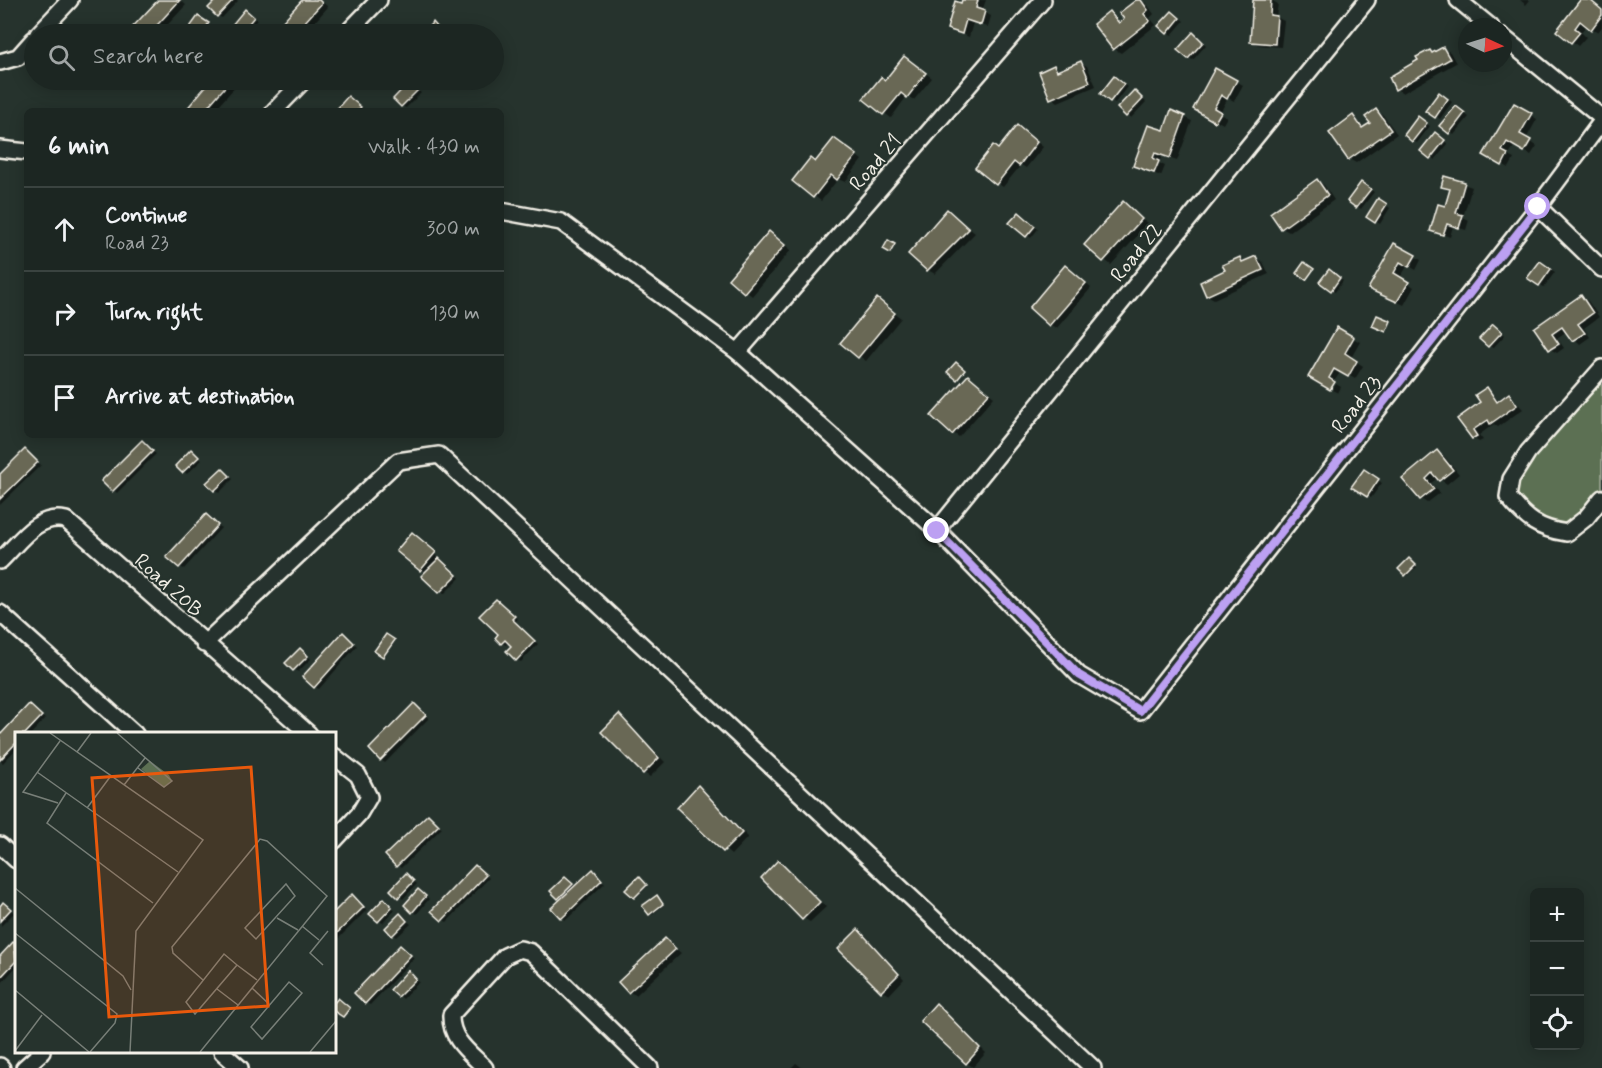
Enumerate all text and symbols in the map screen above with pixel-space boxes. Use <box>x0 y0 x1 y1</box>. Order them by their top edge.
north arrow <box>1458 18 1512 72</box>
search box <box>24 24 504 90</box>
icon: search <box>45 41 78 74</box>
text: Search here <box>93 43 204 71</box>
street label: Road 21 <box>843 128 908 197</box>
text: 6 min <box>48 130 110 164</box>
text: Walk · 430 m <box>368 134 480 161</box>
route start <box>1524 193 1550 219</box>
text: Continue <box>105 202 187 230</box>
icon: ahead <box>48 213 81 246</box>
text: 300 m <box>426 216 480 243</box>
street label: Road 22 <box>1104 217 1169 288</box>
text: Road 23 <box>105 230 169 257</box>
icon: right <box>48 297 81 330</box>
text: Turn right <box>105 299 203 327</box>
text: 130 m <box>429 300 480 327</box>
street label: Road 23 <box>1325 370 1388 440</box>
icon: arrive <box>48 381 81 414</box>
text: Arrive at destination <box>105 383 295 411</box>
route end <box>923 517 949 543</box>
street label: Road 20B <box>128 547 209 624</box>
inset map <box>15 732 336 1053</box>
map controls <box>1530 888 1584 1050</box>
button: + <box>1530 888 1584 942</box>
button: − <box>1530 942 1584 996</box>
button: locate <box>1530 996 1584 1050</box>

